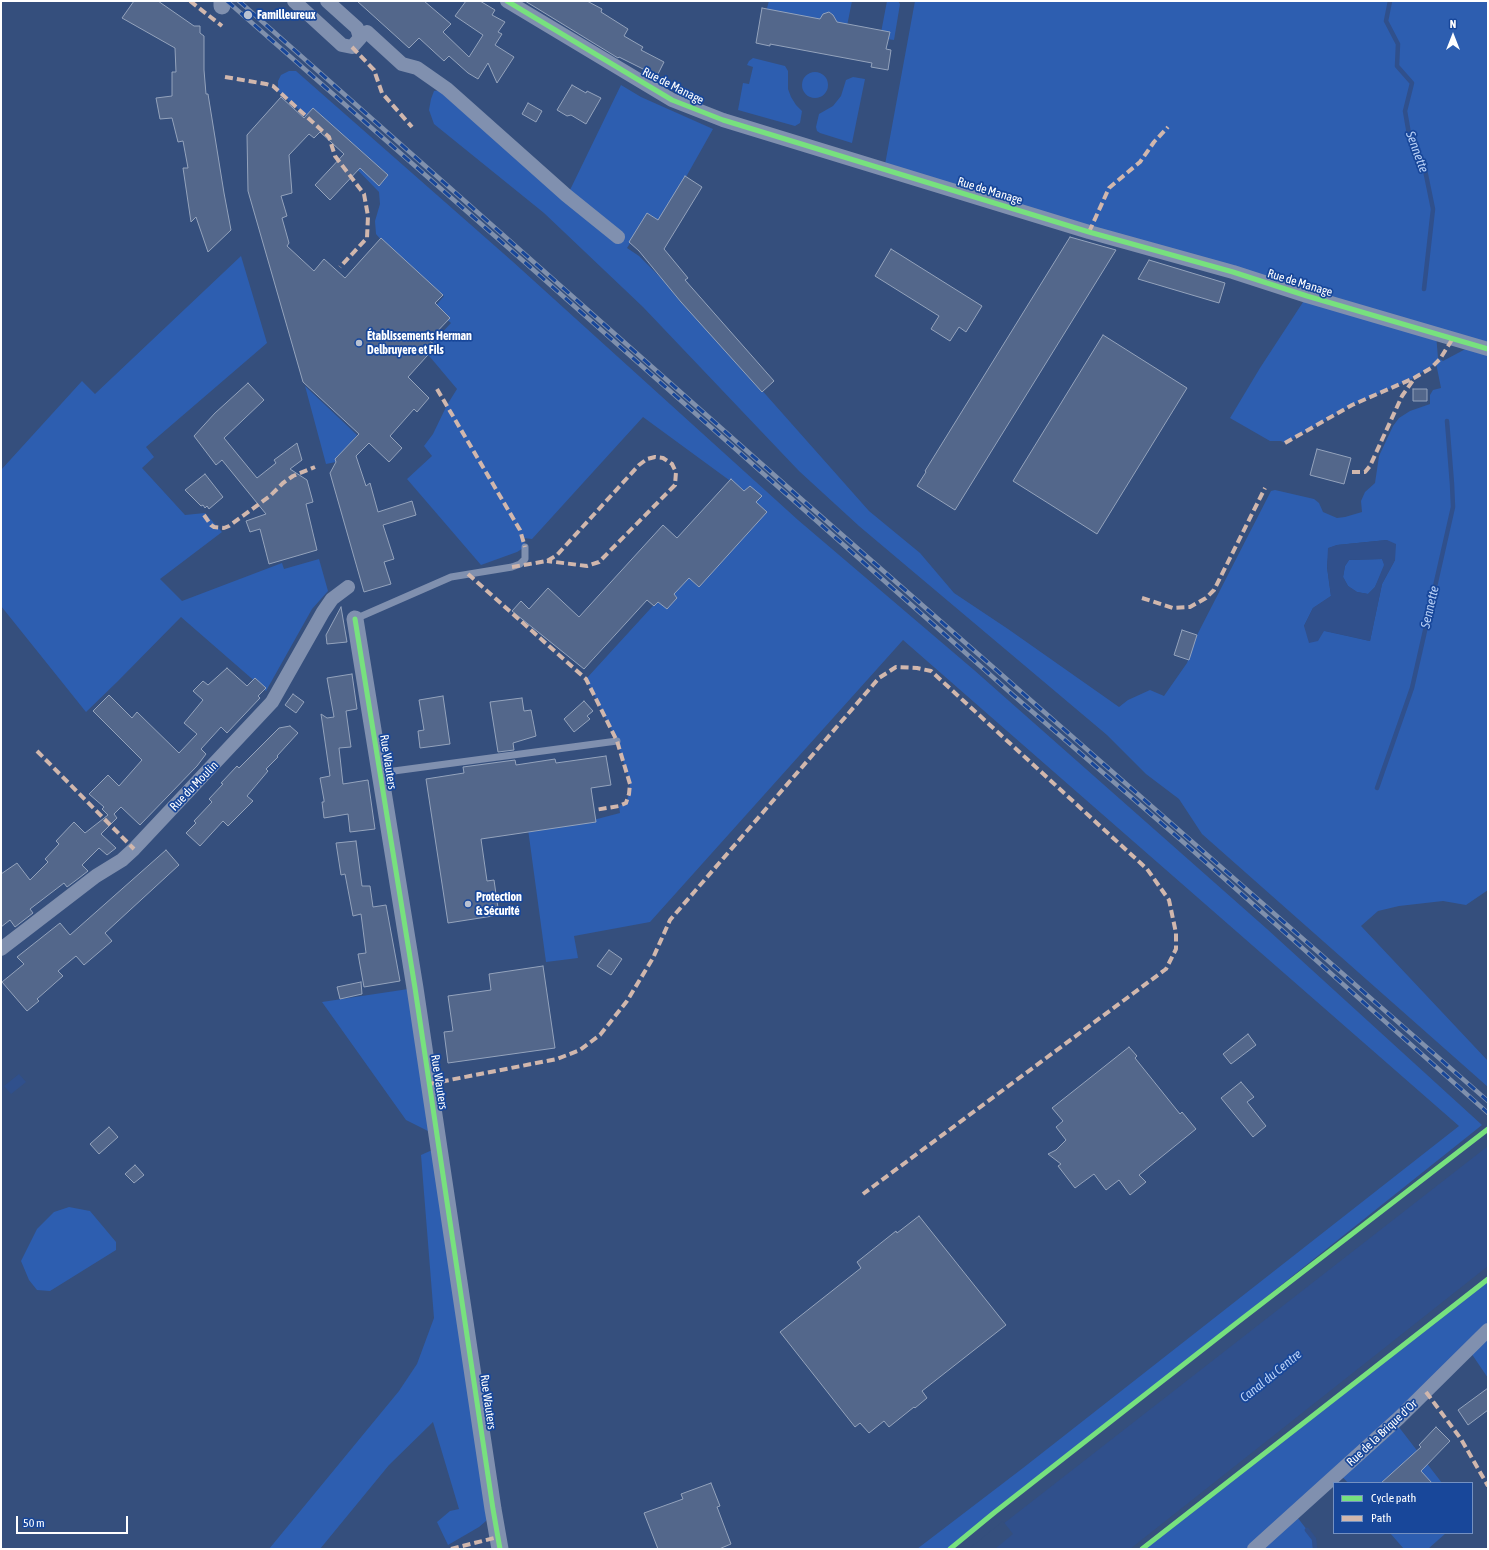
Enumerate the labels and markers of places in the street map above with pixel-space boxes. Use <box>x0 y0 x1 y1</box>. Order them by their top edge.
place label: Familleureux <box>257 8 316 22</box>
marker: Familleureux <box>242 9 254 21</box>
place label: Établissements Herman Delbruyere et Fils <box>367 329 472 357</box>
marker: Établissements Herman Delbruyere et Fils <box>354 338 364 348</box>
place label: Protection & Sécurité <box>476 890 522 918</box>
marker: Protection & Sécurité <box>463 899 473 909</box>

